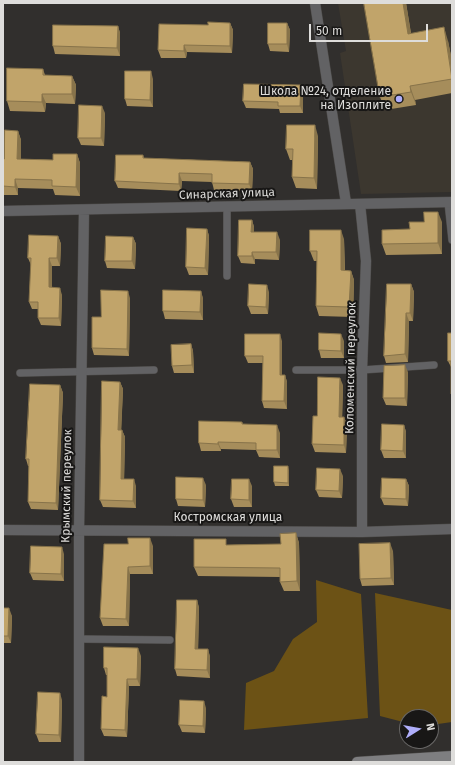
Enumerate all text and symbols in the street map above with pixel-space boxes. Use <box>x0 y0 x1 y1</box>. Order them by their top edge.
scale bar <box>311 16 430 42</box>
text: 50 m <box>316 24 342 38</box>
place label: Школа №24, отделение на Изоплите <box>260 85 391 113</box>
marker: Школа №24, отделение на Изоплите <box>394 94 404 104</box>
street label: Синарская улица <box>179 185 275 203</box>
street label: Коломенский переулок <box>343 302 359 434</box>
street label: Крымский переулок <box>59 429 75 543</box>
street label: Костромская улица <box>174 511 282 525</box>
north arrow <box>399 709 439 749</box>
text: N <box>423 722 437 732</box>

